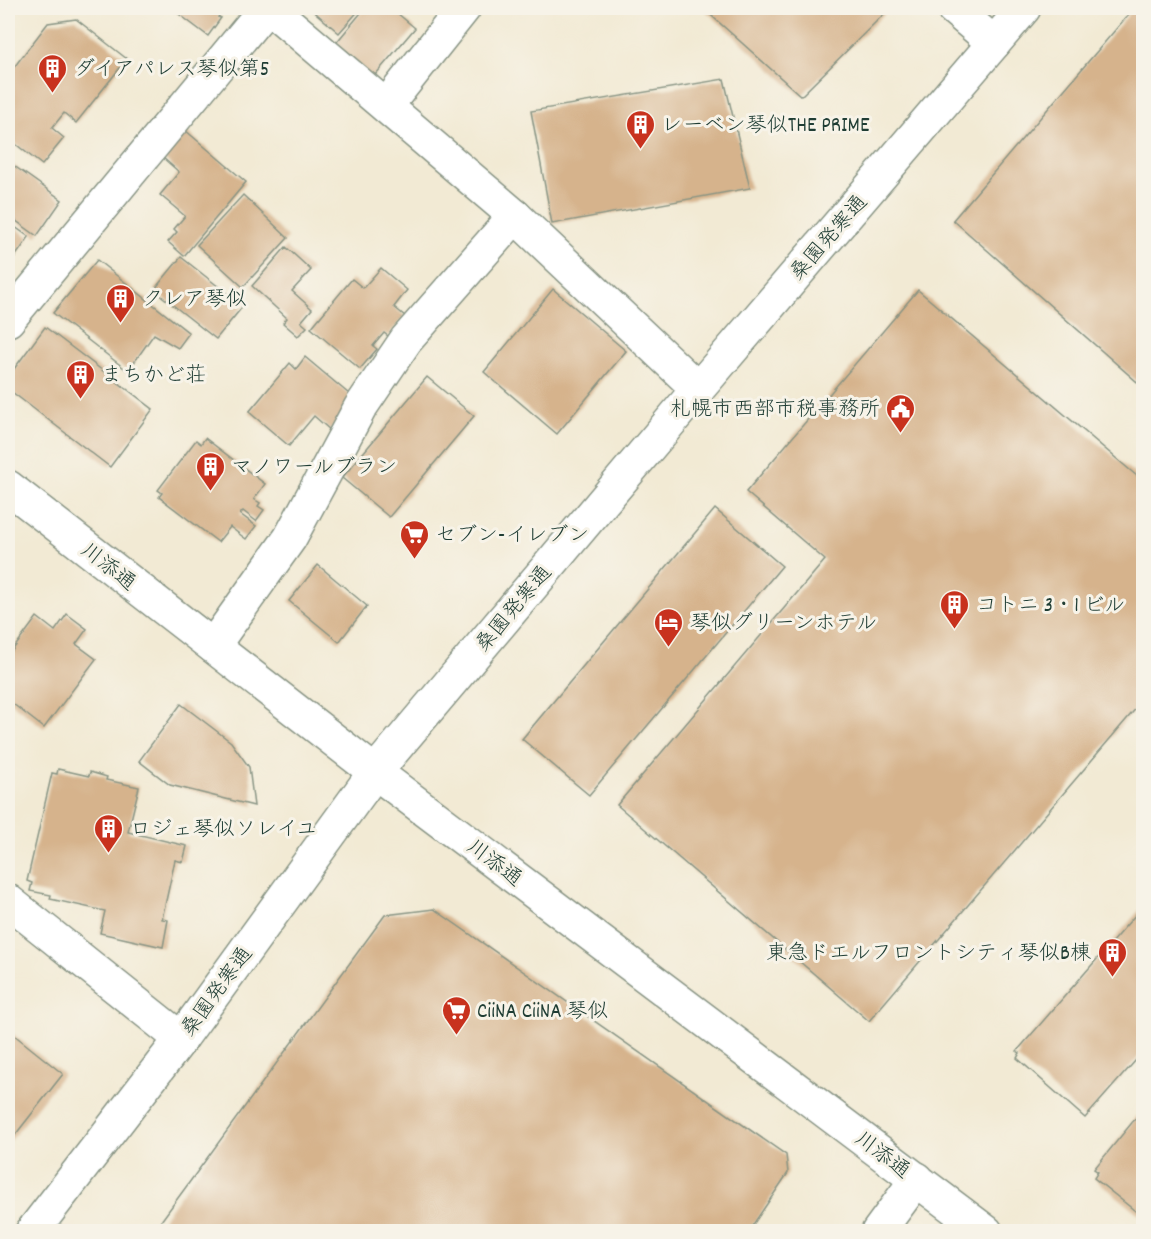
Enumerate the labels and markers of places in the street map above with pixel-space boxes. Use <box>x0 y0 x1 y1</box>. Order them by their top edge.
building icon: ダイアパレス琴似第5 <box>37 52 69 94</box>
place label: ダイアパレス琴似第5 <box>74 56 269 86</box>
building icon: レーベン琴似THE PRIME <box>624 108 656 150</box>
place label: レーベン琴似THE PRIME <box>661 112 870 142</box>
building icon: クレア琴似 <box>105 282 137 324</box>
place label: クレア琴似 <box>142 286 247 316</box>
building icon: まちかど荘 <box>64 358 96 400</box>
place label: まちかど荘 <box>101 362 206 392</box>
public building icon: 札幌市西部市税事務所 <box>885 392 917 434</box>
place label: 札幌市西部市税事務所 <box>670 396 880 426</box>
building icon: マノワールブラン <box>194 450 226 492</box>
place label: マノワールブラン <box>231 454 397 484</box>
supermarket icon: セブン-イレブン <box>398 518 430 560</box>
place label: セブン-イレブン <box>435 522 589 552</box>
building icon: コトニ 3・1 ビル <box>939 588 971 630</box>
place label: コトニ 3・1 ビル <box>976 592 1125 622</box>
hotel icon: 琴似グリーンホテル <box>653 606 685 648</box>
place label: 琴似グリーンホテル <box>690 610 877 640</box>
building icon: ロジェ琴似ソレイユ <box>93 812 125 854</box>
place label: ロジェ琴似ソレイユ <box>130 816 317 846</box>
building icon: 東急ドエルフロントシティ琴似B棟 <box>1096 936 1128 978</box>
place label: 東急ドエルフロントシティ琴似B棟 <box>766 940 1091 970</box>
supermarket icon: CiiNA CiiNA 琴似 <box>440 994 472 1036</box>
place label: CiiNA CiiNA 琴似 <box>477 998 608 1028</box>

